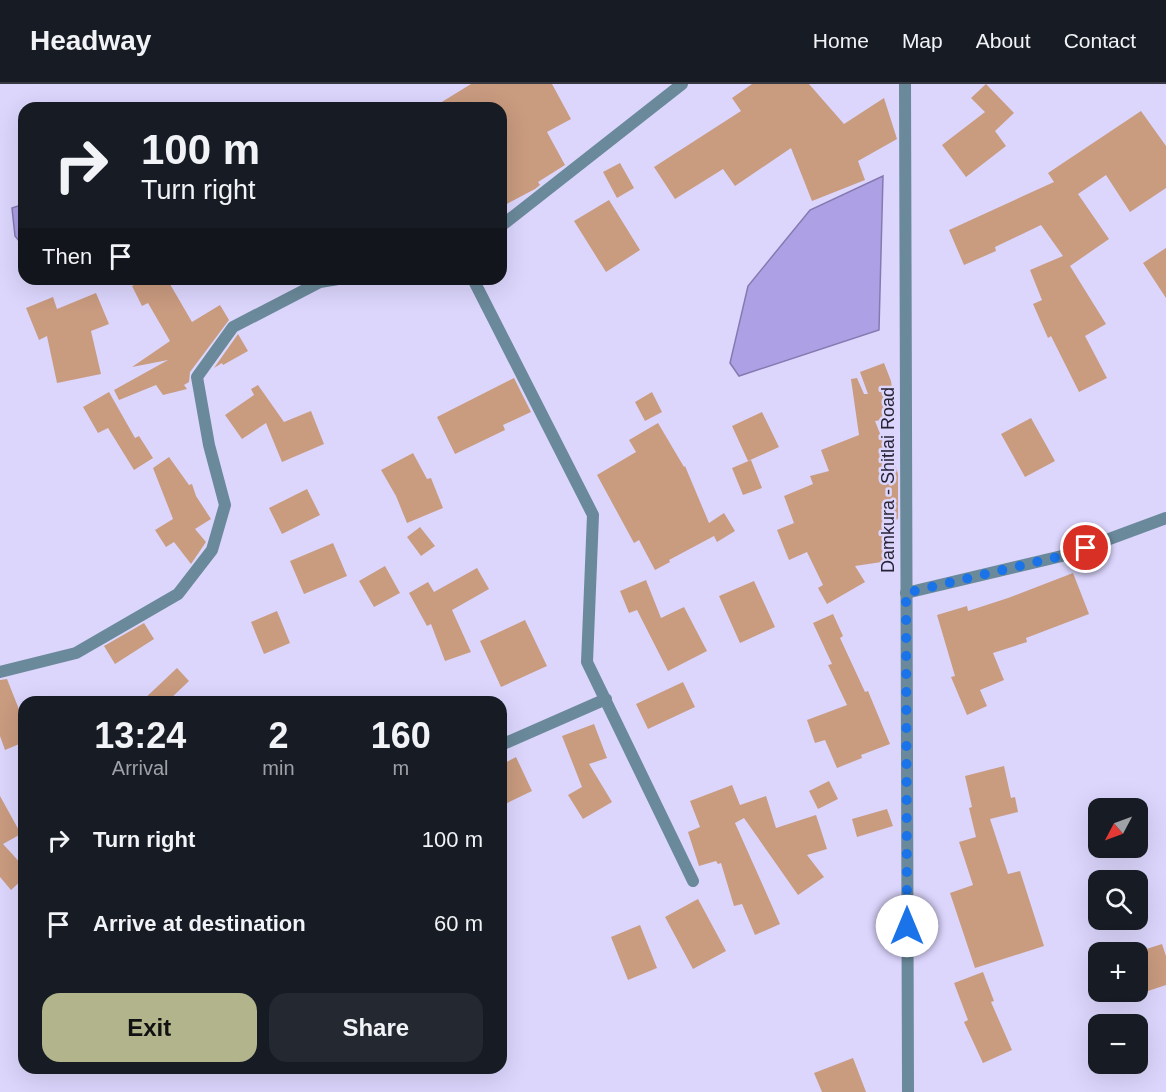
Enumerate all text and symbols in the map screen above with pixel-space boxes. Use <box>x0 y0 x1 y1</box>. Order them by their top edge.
text: Headway <box>30 25 151 56</box>
text: Home <box>813 29 869 52</box>
text: Map <box>902 29 943 52</box>
text: About <box>976 29 1031 52</box>
text: Contact <box>1064 29 1136 52</box>
icon: right <box>42 126 120 204</box>
text: 100 m <box>141 126 260 173</box>
text: Turn right <box>141 175 256 205</box>
icon: arrive <box>104 240 137 273</box>
text: Then <box>42 244 92 269</box>
street label: Damkura - Shitlai Road <box>878 387 898 573</box>
pin <box>1060 522 1111 573</box>
icon: arrive <box>1069 531 1102 564</box>
text: 13:24 <box>94 715 186 756</box>
text: 2 <box>268 715 288 756</box>
text: 160 <box>371 715 431 756</box>
text: Arrival <box>112 757 169 779</box>
text: min <box>262 757 295 779</box>
text: m <box>392 757 409 779</box>
north arrow <box>1088 798 1148 858</box>
map controls <box>1088 798 1148 1074</box>
icon: right <box>42 824 75 857</box>
text: Turn right <box>93 827 195 852</box>
text: 100 m <box>422 827 483 852</box>
button: search <box>1088 870 1148 930</box>
position arrow <box>875 894 939 958</box>
icon: arrive <box>42 908 75 941</box>
text: Arrive at destination <box>93 911 306 936</box>
text: 60 m <box>434 911 483 936</box>
button: + <box>1088 942 1148 1002</box>
button: Exit <box>42 993 257 1062</box>
button: Share <box>269 993 483 1062</box>
button: − <box>1088 1014 1148 1074</box>

